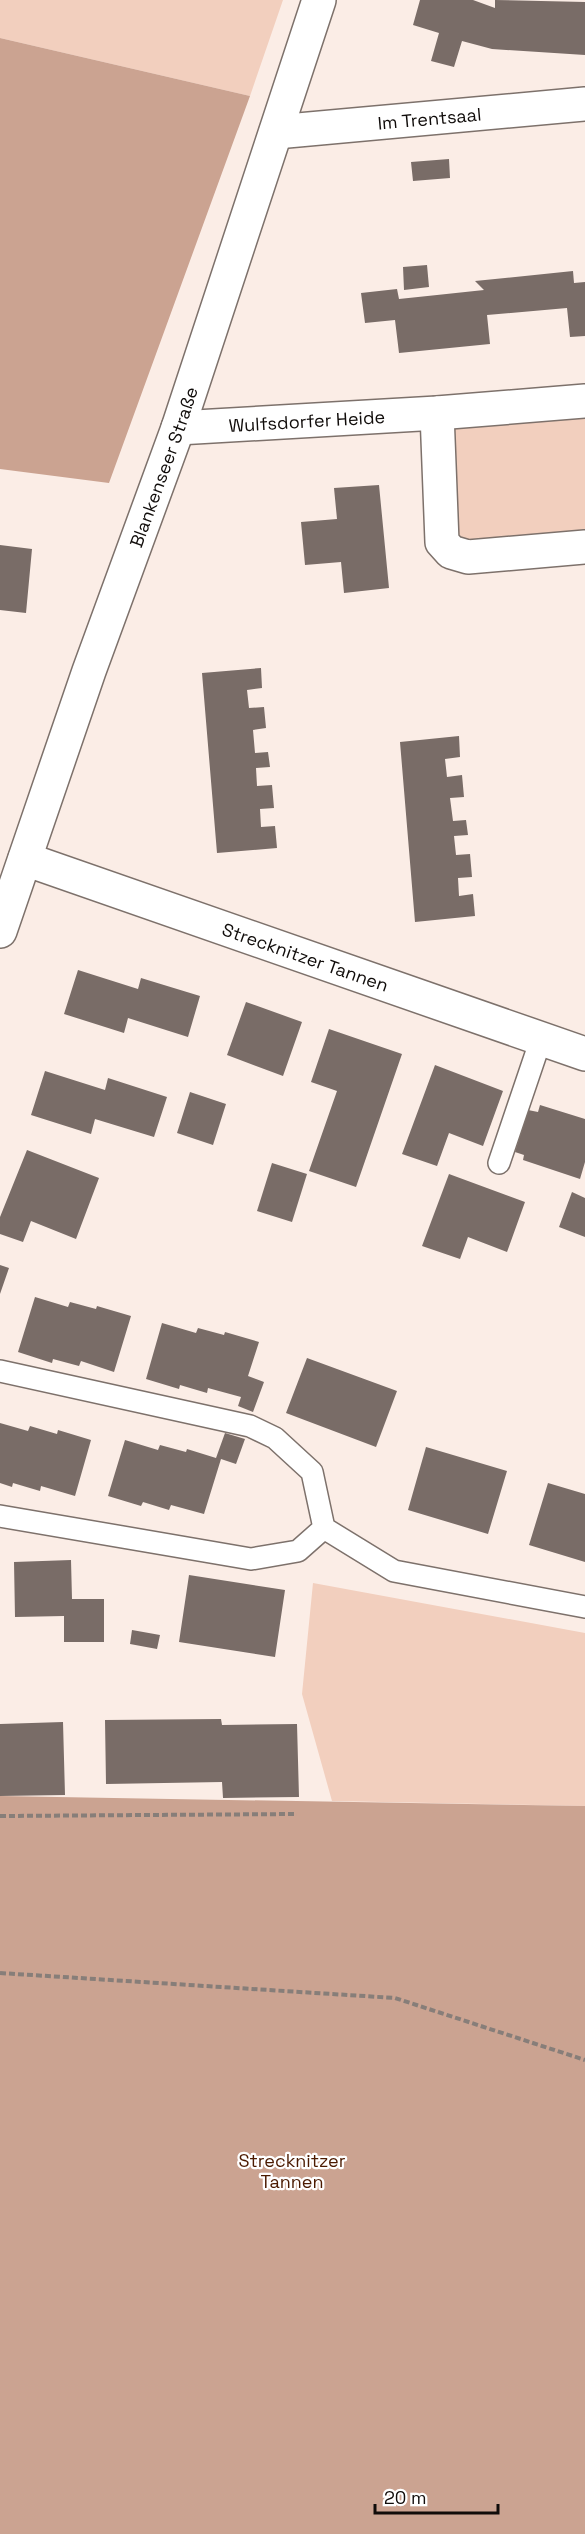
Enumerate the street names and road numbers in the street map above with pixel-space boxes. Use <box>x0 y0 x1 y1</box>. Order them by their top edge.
street label: Im Trentsaal <box>377 102 482 134</box>
street label: Blankenseer Straße <box>124 384 202 550</box>
street label: Wulfsdorfer Heide <box>228 405 386 437</box>
street label: Strecknitzer Tannen <box>219 917 392 996</box>

